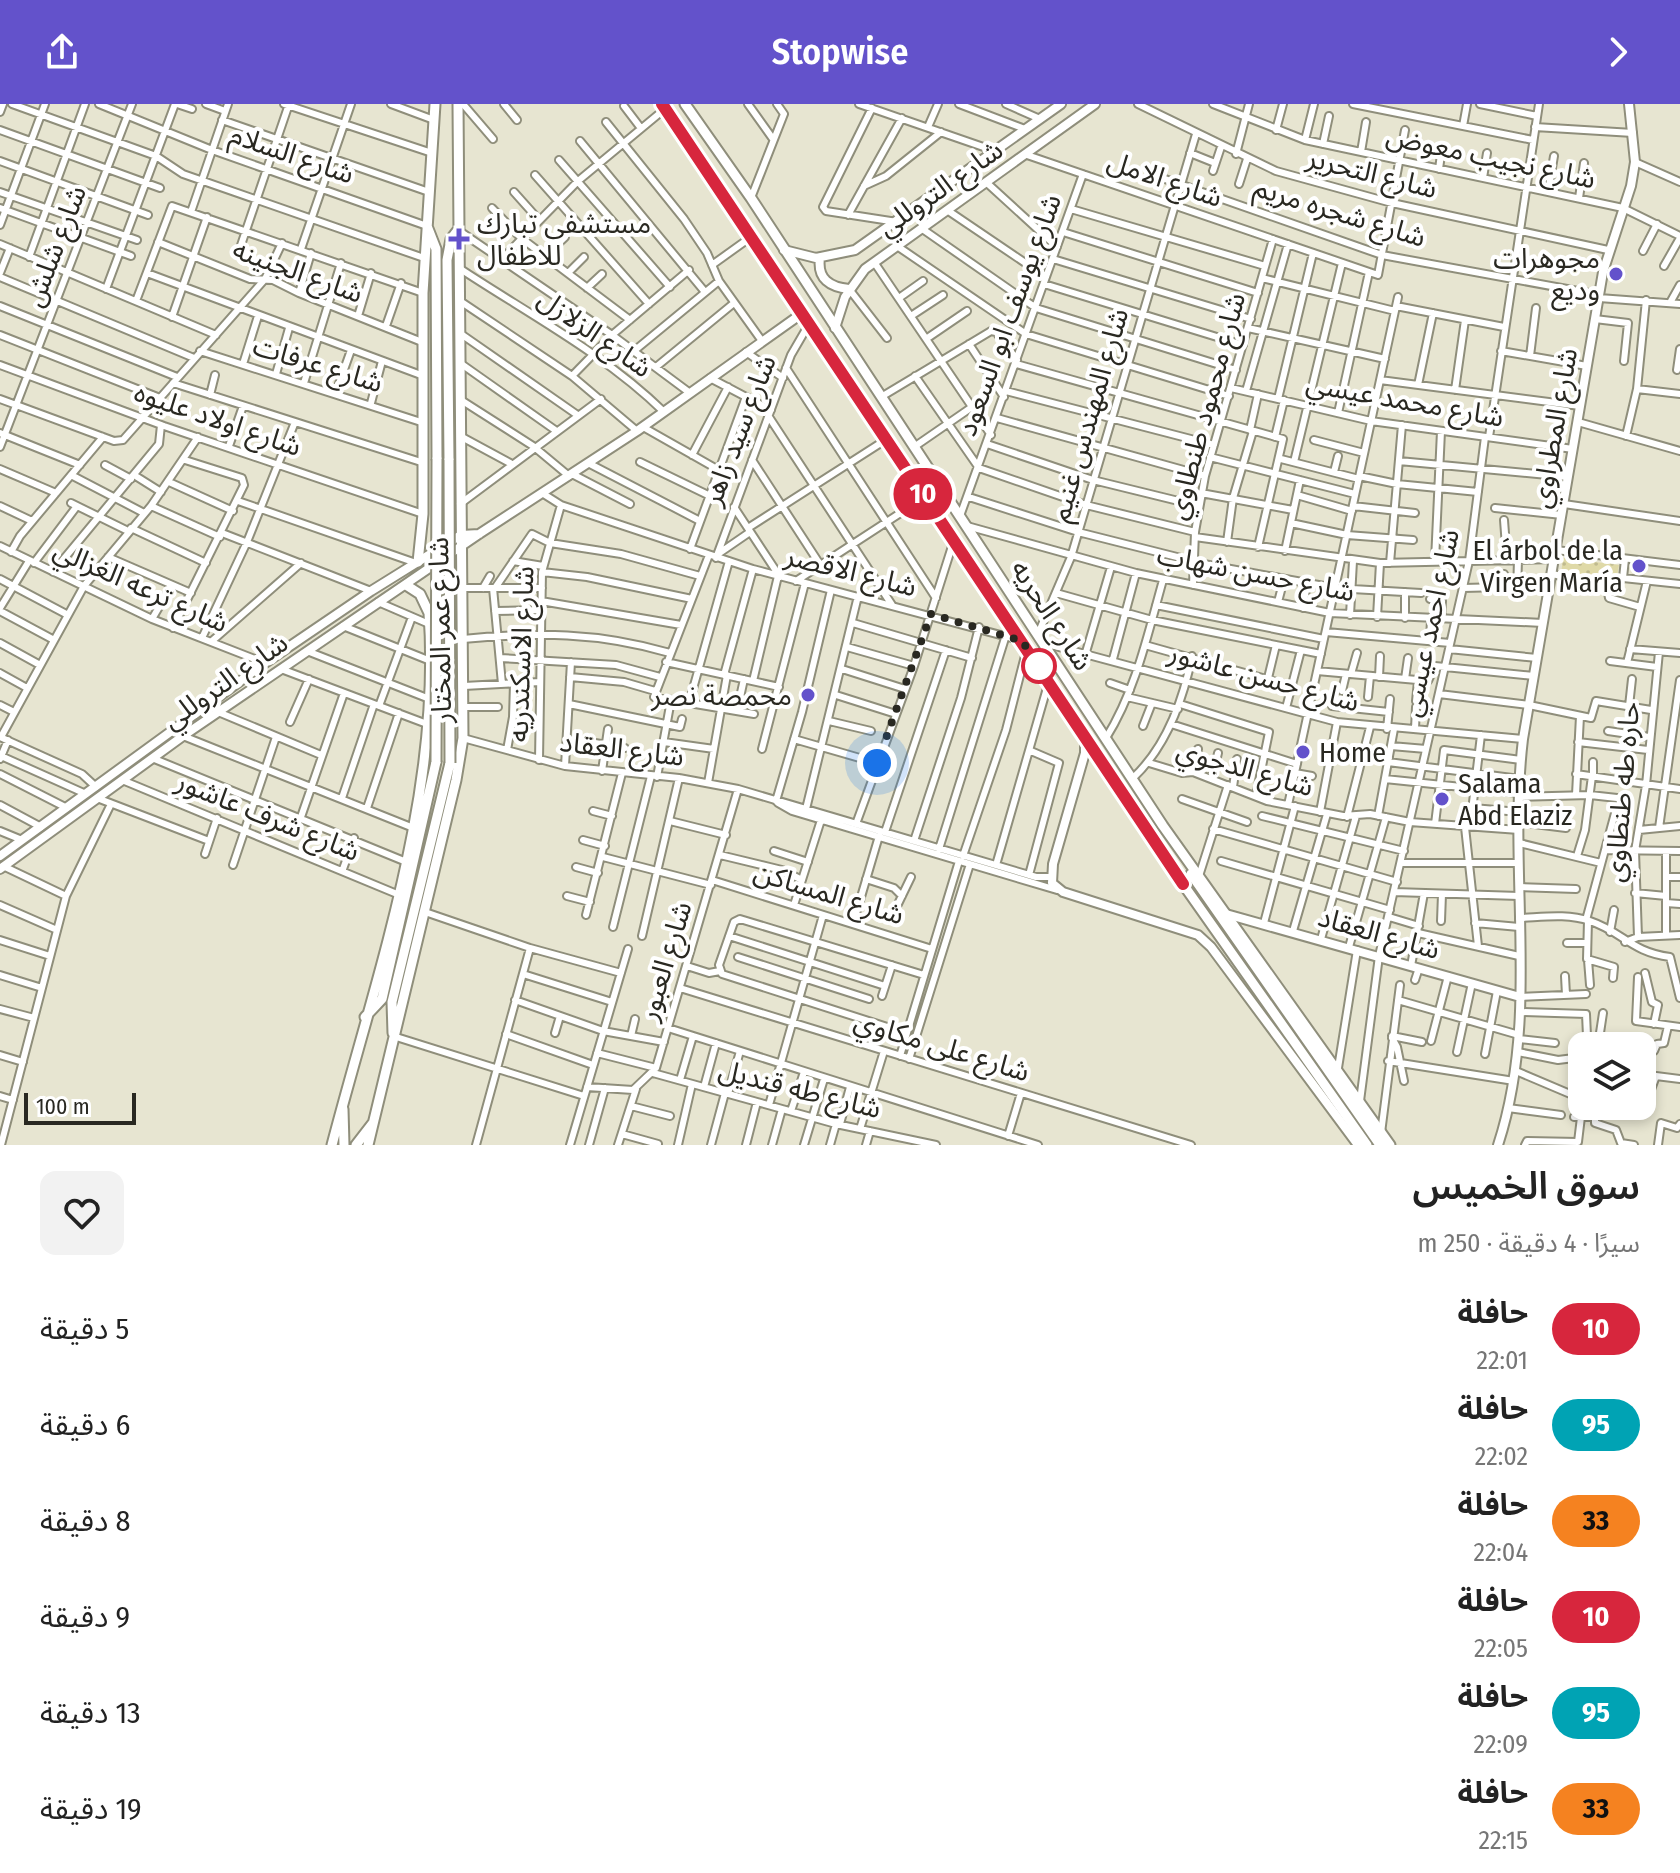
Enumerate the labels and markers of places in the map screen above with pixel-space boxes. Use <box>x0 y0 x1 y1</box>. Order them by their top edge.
place label: مستشفى تبارك للاطفال <box>477 207 651 272</box>
marker: مستشفى تبارك للاطفال <box>448 228 470 250</box>
place label: مجوهرات وديع <box>1493 242 1600 311</box>
marker: مجوهرات وديع <box>1607 265 1625 283</box>
place label: El árbol de la Virgen María <box>1473 534 1623 599</box>
marker: El árbol de la Virgen María <box>1630 557 1648 575</box>
unlabelled marker <box>1022 649 1056 683</box>
place label: محمصة نصر <box>650 679 792 712</box>
marker: محمصة نصر <box>799 686 817 704</box>
place label: Home <box>1319 736 1386 769</box>
marker: Home <box>1294 743 1312 761</box>
place label: Salama Abd Elaziz <box>1458 767 1572 832</box>
marker: Salama Abd Elaziz <box>1433 790 1451 808</box>

